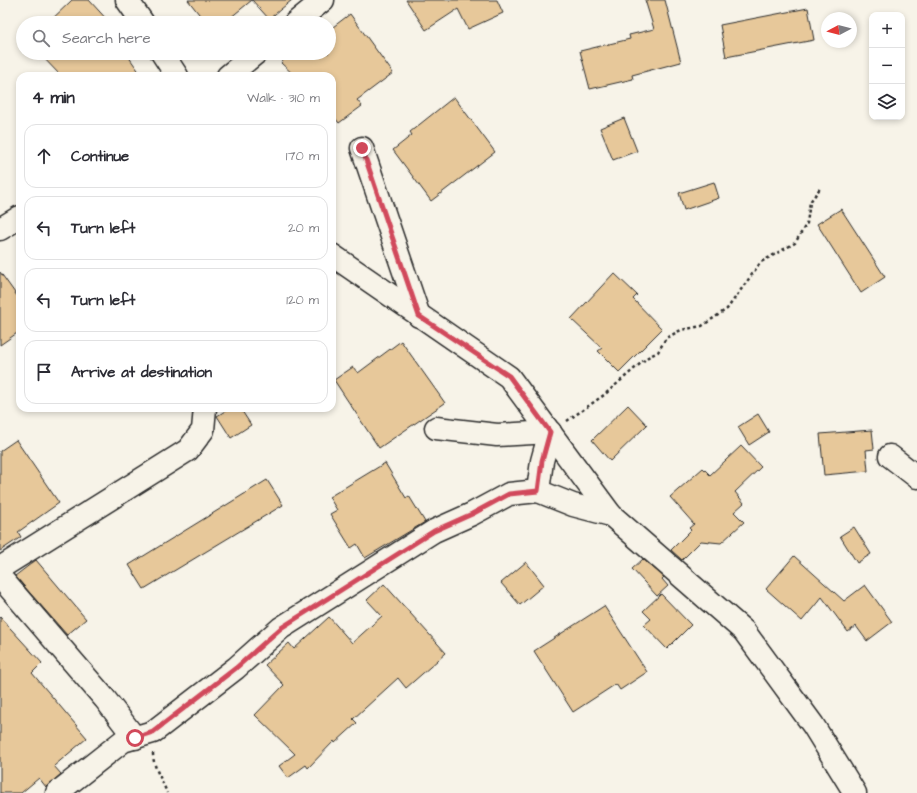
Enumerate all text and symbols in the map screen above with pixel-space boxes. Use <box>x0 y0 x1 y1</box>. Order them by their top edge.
north arrow <box>821 12 857 48</box>
map controls <box>869 12 905 120</box>
button: + <box>869 12 905 48</box>
search box <box>16 16 336 60</box>
icon: search <box>30 27 52 49</box>
text: Search here <box>62 28 151 49</box>
button: − <box>869 48 905 84</box>
button: layers <box>869 84 905 120</box>
text: 4 min <box>32 86 75 110</box>
text: Walk · 310 m <box>247 89 320 107</box>
route end <box>353 139 371 157</box>
icon: ahead <box>33 145 55 167</box>
text: Continue <box>71 146 129 167</box>
text: 170 m <box>286 147 319 165</box>
icon: left <box>33 217 55 239</box>
text: Turn left <box>71 218 135 239</box>
text: 20 m <box>288 219 319 237</box>
icon: left <box>33 289 55 311</box>
text: Turn left <box>71 290 135 311</box>
text: 120 m <box>286 291 319 309</box>
icon: arrive <box>33 361 55 383</box>
text: Arrive at destination <box>71 362 212 383</box>
route start <box>126 729 144 747</box>

